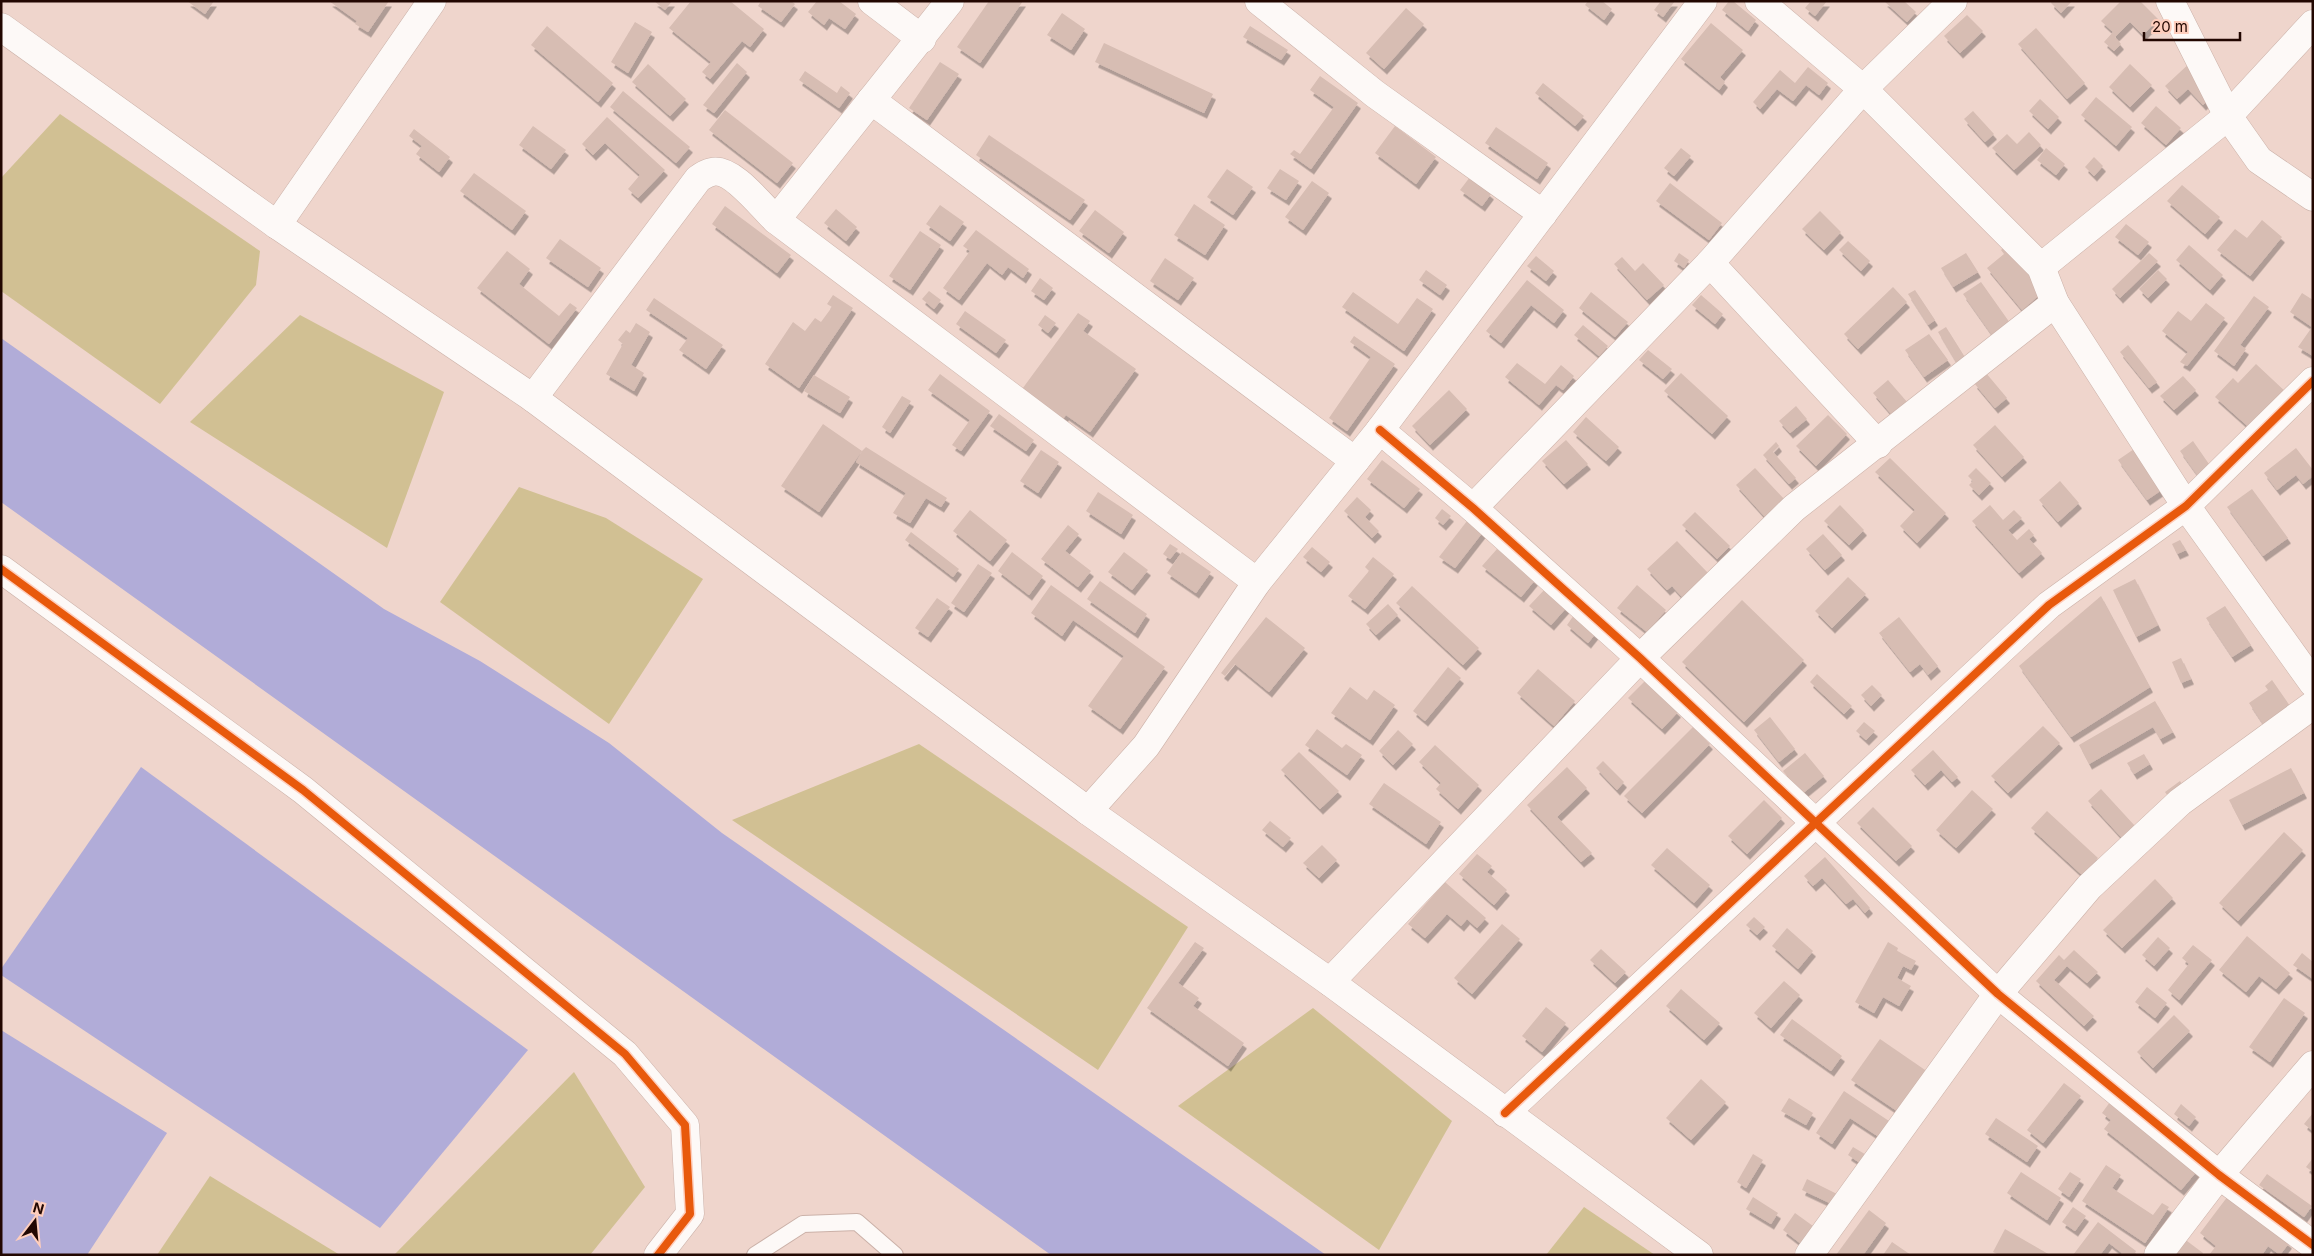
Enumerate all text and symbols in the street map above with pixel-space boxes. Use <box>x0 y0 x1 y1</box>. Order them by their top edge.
scale bar <box>2144 10 2240 42</box>
text: 20 m <box>2152 17 2188 36</box>
north arrow <box>10 1196 60 1246</box>
text: N <box>31 1198 46 1218</box>

